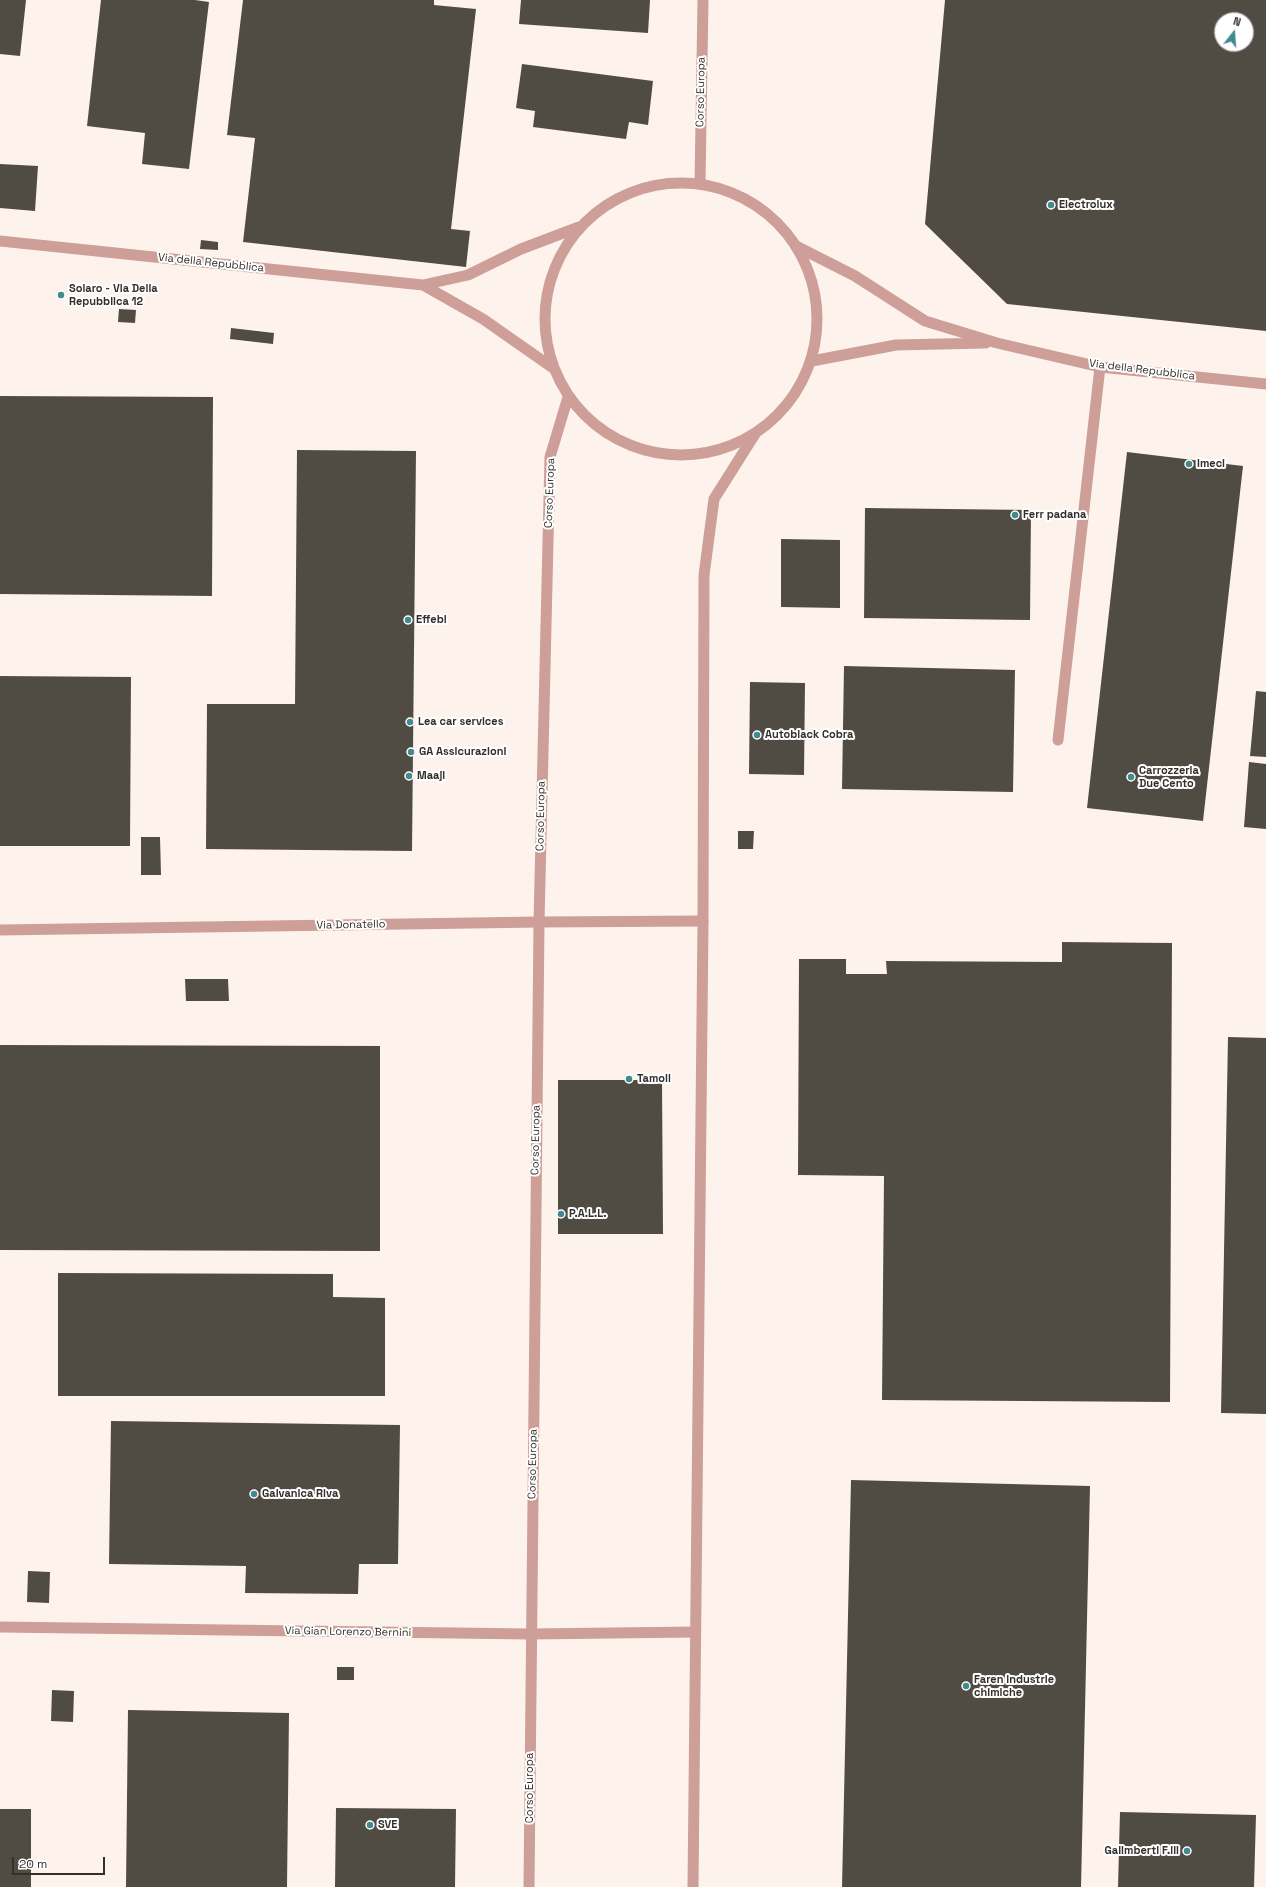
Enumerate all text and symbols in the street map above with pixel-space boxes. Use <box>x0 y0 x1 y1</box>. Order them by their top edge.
north arrow <box>1214 12 1254 52</box>
text: N <box>1232 14 1243 29</box>
street label: Corso Europa <box>694 57 708 127</box>
place label: Electrolux <box>1059 198 1113 212</box>
marker: Electrolux <box>1046 200 1056 210</box>
street label: Via della Repubblica <box>157 251 265 275</box>
place label: Solaro - Via Della Repubblica 12 <box>69 282 158 308</box>
marker: Solaro - Via Della Repubblica 12 <box>56 290 66 300</box>
street label: Via della Repubblica <box>1088 357 1196 383</box>
place label: Imeci <box>1197 457 1225 471</box>
street label: Corso Europa <box>542 458 558 528</box>
marker: Imeci <box>1184 459 1194 469</box>
place label: Ferr padana <box>1023 508 1086 522</box>
marker: Ferr padana <box>1010 510 1020 520</box>
place label: Effebi <box>416 613 447 627</box>
marker: Effebi <box>403 615 413 625</box>
place label: Lea car services <box>418 715 503 729</box>
marker: Lea car services <box>405 717 415 727</box>
place label: Autoblack Cobra <box>765 728 853 742</box>
marker: Autoblack Cobra <box>752 730 762 740</box>
place label: GA Assicurazioni <box>419 745 506 759</box>
marker: GA Assicurazioni <box>406 747 416 757</box>
place label: Carrozzeria Due Cento <box>1139 764 1199 790</box>
place label: Maaji <box>417 769 445 783</box>
marker: Maaji <box>404 771 414 781</box>
marker: Carrozzeria Due Cento <box>1126 772 1136 782</box>
street label: Corso Europa <box>534 781 548 851</box>
street label: Via Donatello <box>316 918 386 932</box>
place label: Tamoil <box>637 1072 671 1086</box>
marker: Tamoil <box>624 1074 634 1084</box>
street label: Corso Europa <box>529 1105 543 1175</box>
place label: P.A.L.L. <box>569 1207 607 1221</box>
marker: P.A.L.L. <box>556 1209 566 1219</box>
street label: Corso Europa <box>526 1429 540 1499</box>
place label: Galvanica Riva <box>262 1487 338 1501</box>
marker: Galvanica Riva <box>249 1489 259 1499</box>
street label: Via Gian Lorenzo Bernini <box>285 1624 411 1640</box>
place label: Faren industrie chimiche <box>974 1673 1054 1699</box>
marker: Faren industrie chimiche <box>961 1681 971 1691</box>
street label: Corso Europa <box>523 1753 537 1823</box>
place label: SVE <box>378 1818 397 1832</box>
marker: SVE <box>365 1820 375 1830</box>
place label: Galimberti F.lli <box>1105 1844 1179 1858</box>
marker: Galimberti F.lli <box>1182 1846 1192 1856</box>
scale bar <box>14 1849 107 1875</box>
text: 20 m <box>19 1856 47 1872</box>

